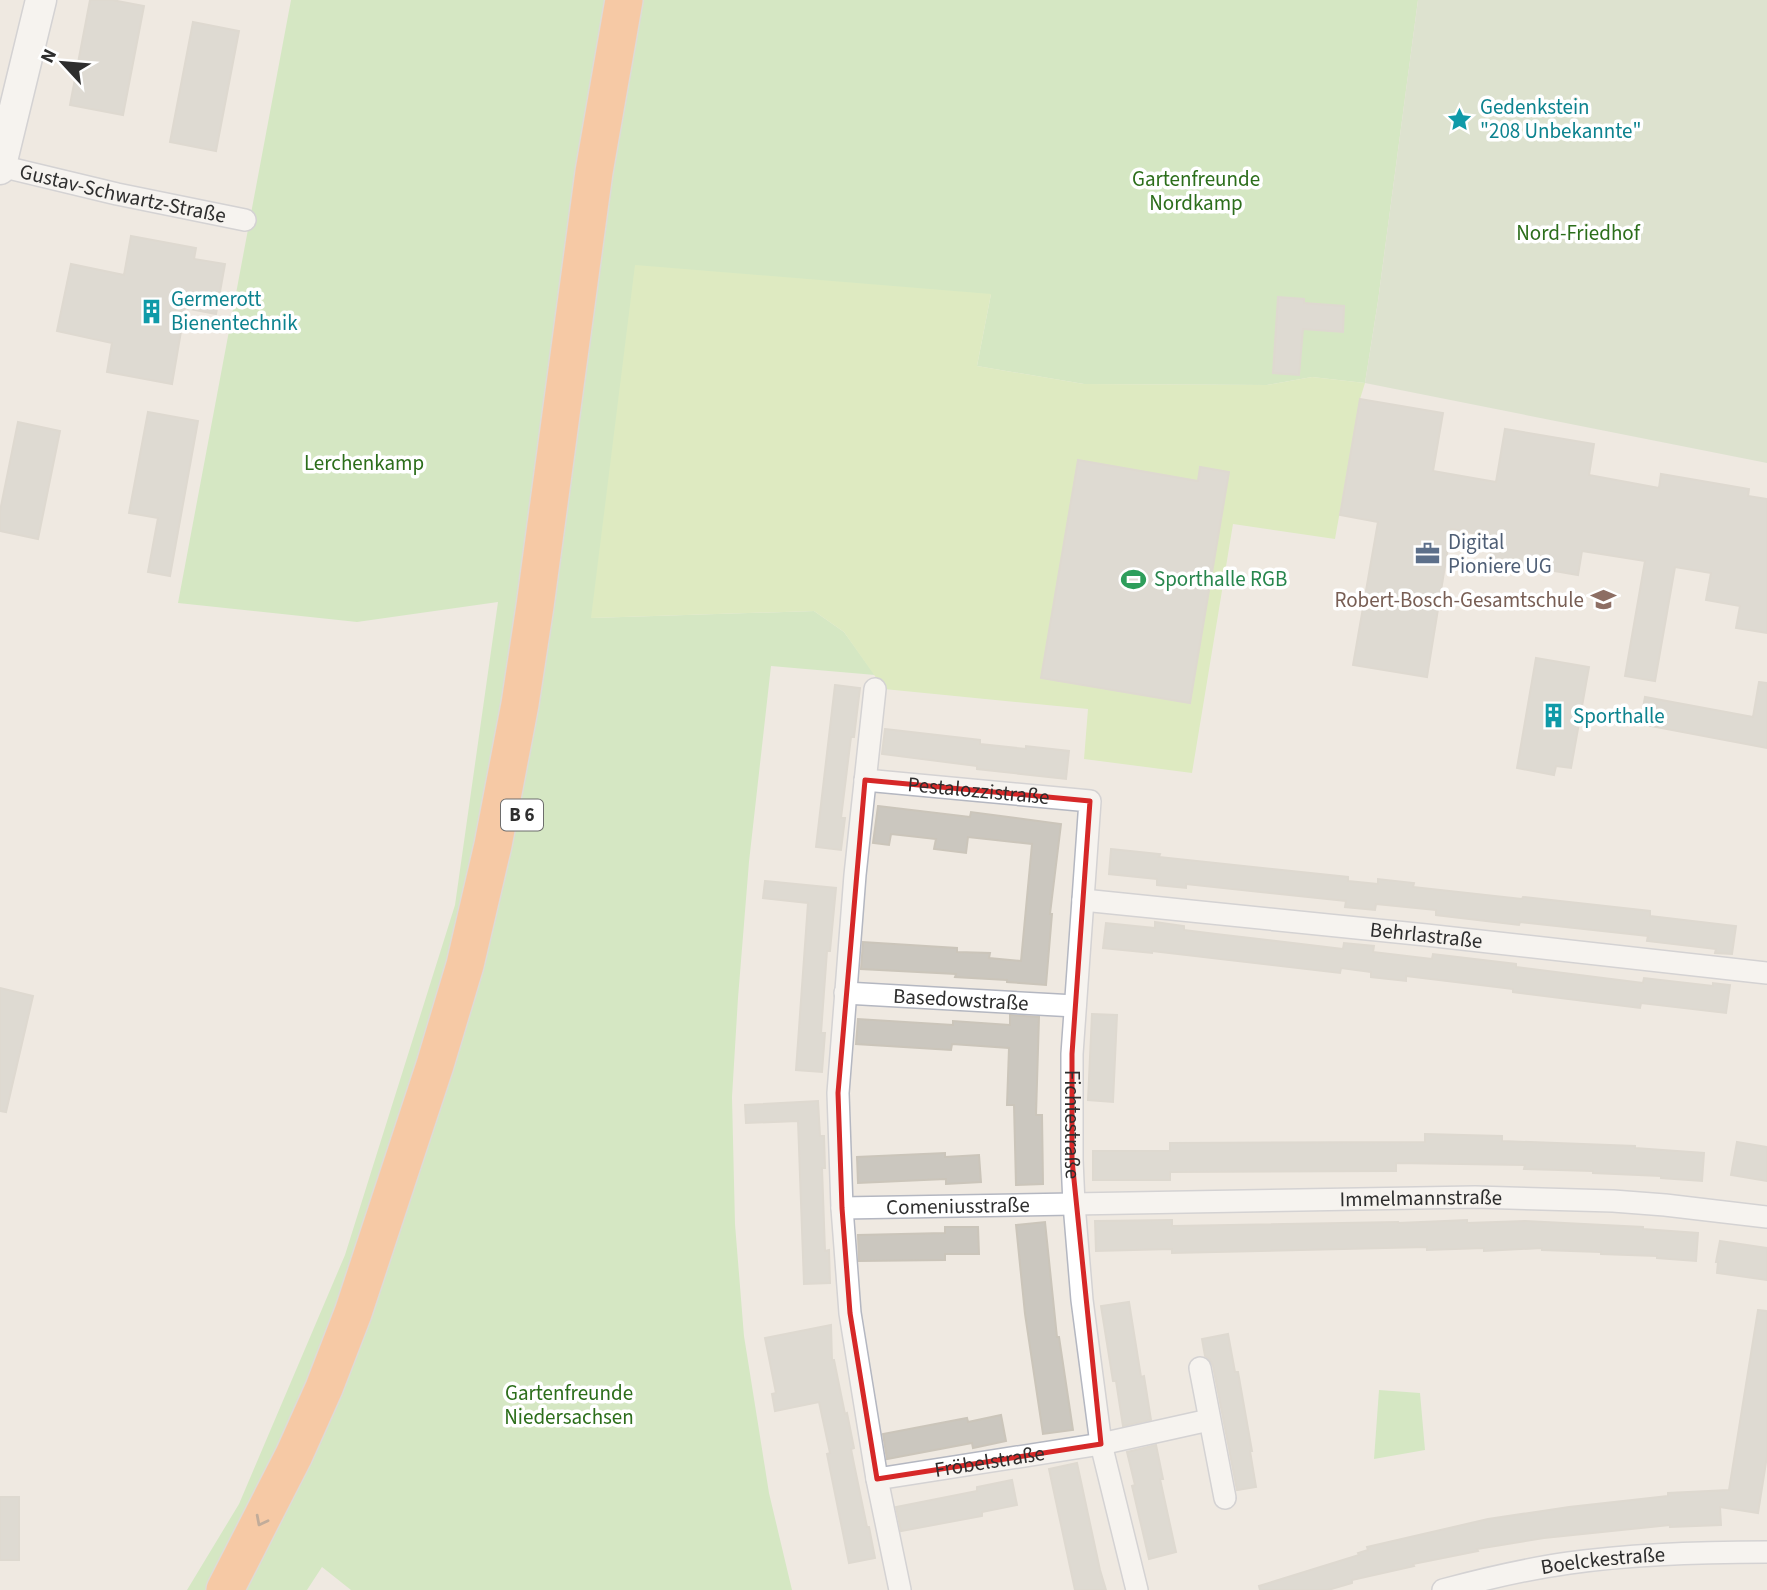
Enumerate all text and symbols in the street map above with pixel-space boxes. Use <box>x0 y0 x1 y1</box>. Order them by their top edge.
north arrow <box>28 28 98 98</box>
text: N <box>34 45 64 68</box>
place label: Gedenkstein "208 Unbekannte" <box>1480 92 1641 146</box>
place icon: Gedenkstein "208 Unbekannte" <box>1446 105 1474 133</box>
street label: Gustav-Schwartz-Straße <box>17 156 229 231</box>
park label: Gartenfreunde Nordkamp <box>1132 164 1260 218</box>
park label: Nord-Friedhof <box>1516 218 1641 248</box>
place label: Germerott Bienentechnik <box>171 284 298 338</box>
building icon: Germerott Bienentechnik <box>137 297 165 325</box>
park label: Lerchenkamp <box>304 448 424 478</box>
place label: Digital Pioniere UG <box>1448 527 1552 581</box>
office icon: Digital Pioniere UG <box>1414 540 1442 568</box>
place label: Sporthalle RGB <box>1154 564 1287 594</box>
sports icon: Sporthalle RGB <box>1120 565 1148 593</box>
place label: Robert-Bosch-Gesamtschule <box>1334 585 1584 615</box>
school or university icon: Robert-Bosch-Gesamtschule <box>1590 586 1618 614</box>
place label: Sporthalle <box>1573 701 1665 731</box>
building icon: Sporthalle <box>1539 702 1567 730</box>
street label: Pestalozzistraße <box>906 769 1051 812</box>
road number: B 6 <box>501 800 543 830</box>
street label: Behrlastraße <box>1369 914 1484 956</box>
street label: Basedowstraße <box>892 981 1029 1018</box>
street label: Fichtestraße <box>1057 1070 1088 1180</box>
street label: Immelmannstraße <box>1339 1182 1503 1214</box>
street label: Comeniusstraße <box>886 1190 1030 1222</box>
park label: Gartenfreunde Niedersachsen <box>504 1378 634 1432</box>
street label: Fröbelstraße <box>932 1438 1047 1485</box>
one-way arrow <box>255 1514 269 1526</box>
street label: Boelckestraße <box>1538 1539 1666 1582</box>

